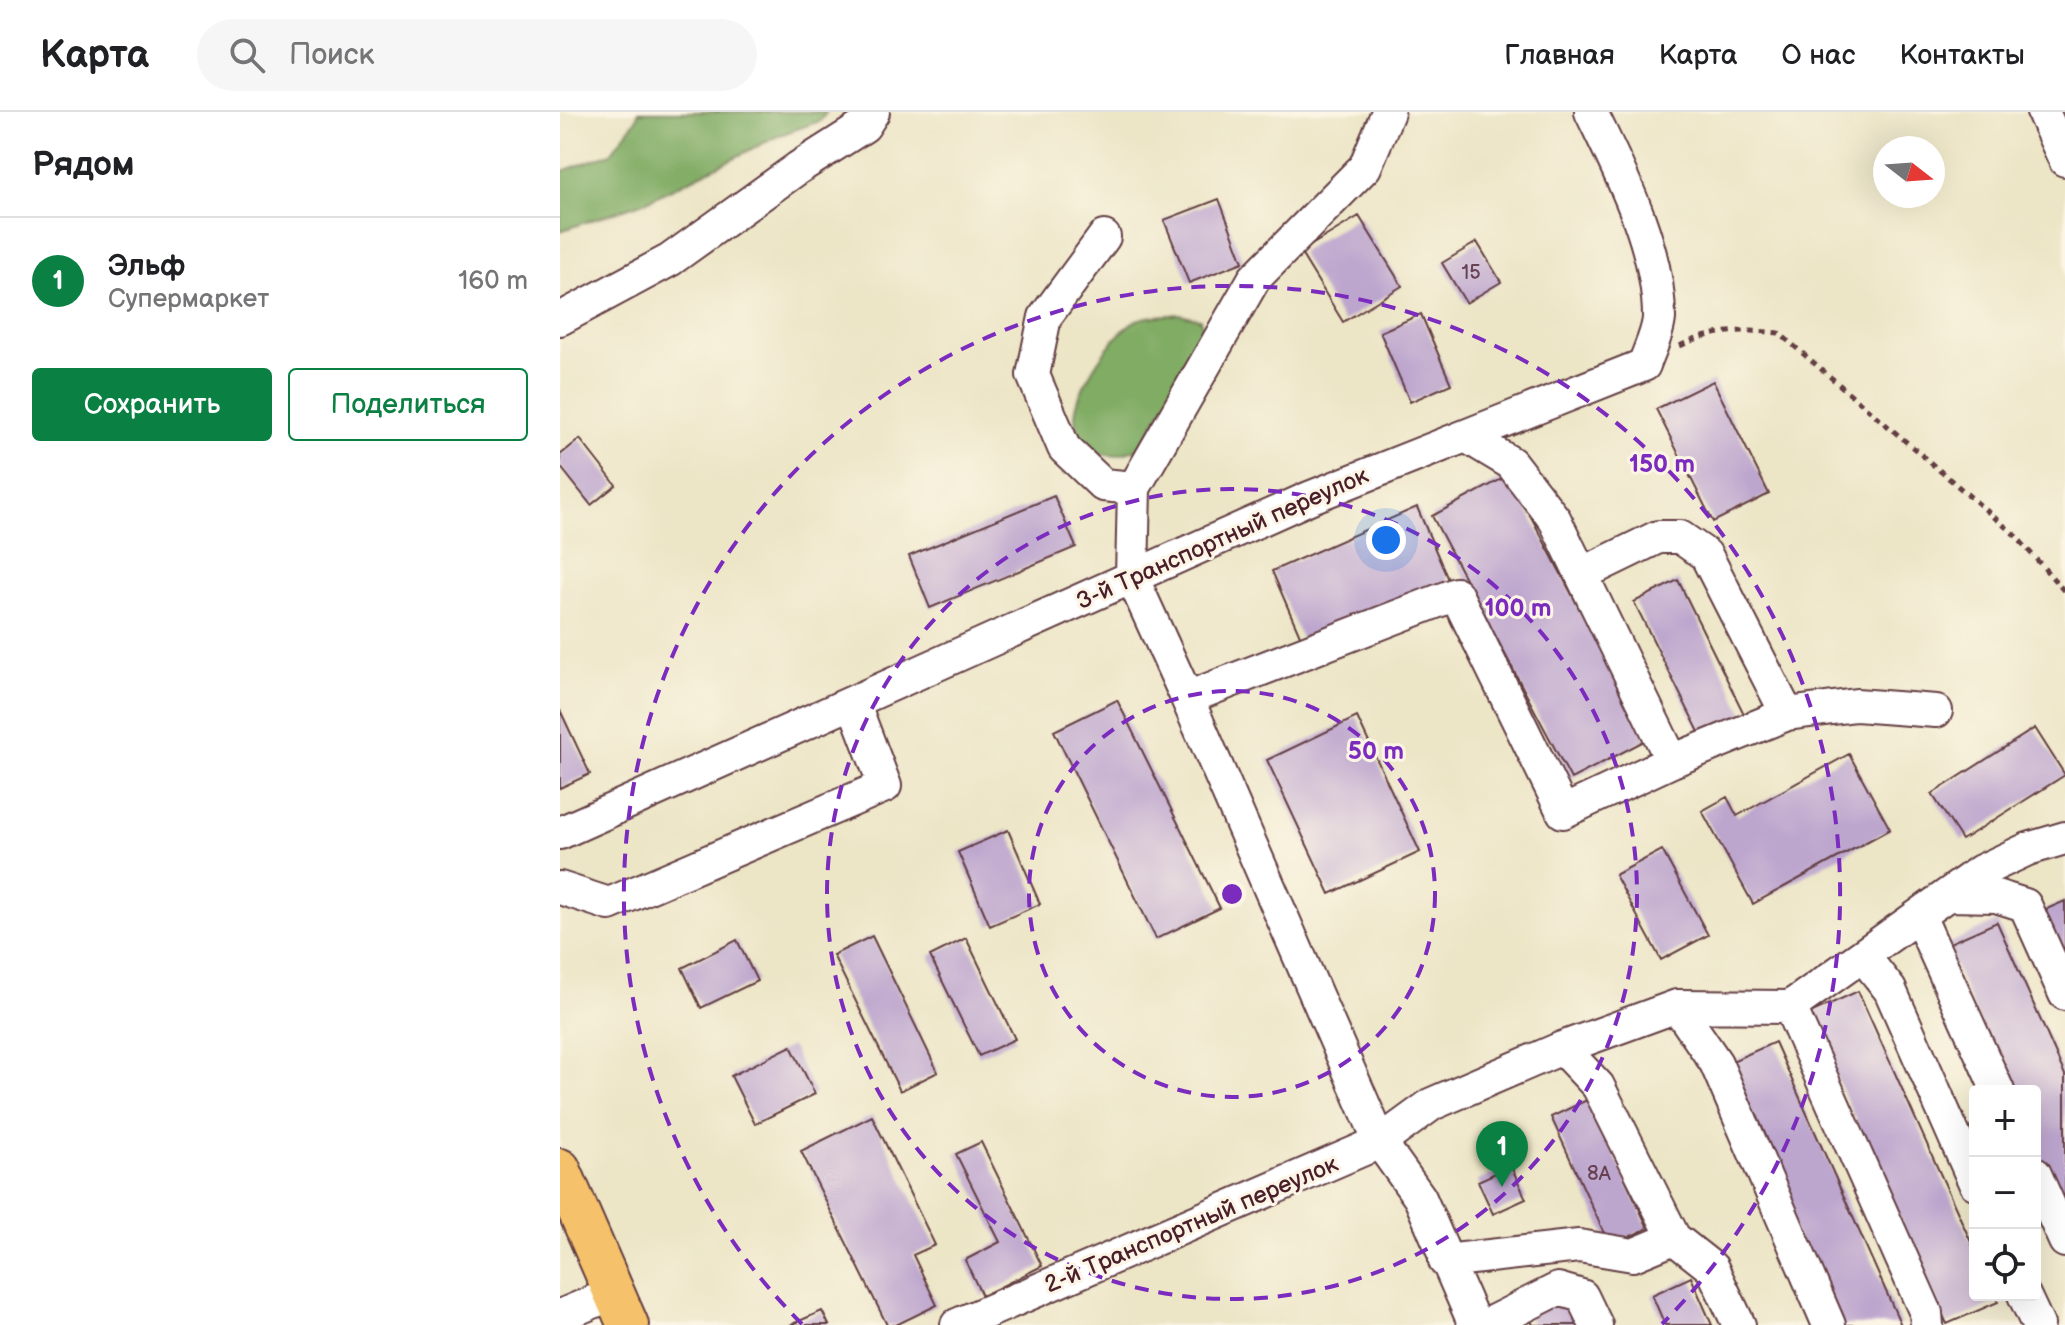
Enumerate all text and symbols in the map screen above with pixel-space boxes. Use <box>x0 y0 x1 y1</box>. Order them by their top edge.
search box <box>197 19 757 91</box>
text: Карта <box>40 33 149 78</box>
icon: search <box>225 33 269 77</box>
text: Поиск <box>289 37 375 73</box>
text: Главная <box>1504 39 1615 72</box>
text: Карта <box>1659 39 1738 72</box>
text: О нас <box>1782 39 1855 72</box>
text: Контакты <box>1899 39 2025 72</box>
north arrow <box>1873 136 1945 208</box>
text: Рядом <box>32 144 134 185</box>
text: Эльф <box>108 248 186 284</box>
house number: 15 <box>1461 261 1481 285</box>
text: 1 <box>53 266 63 297</box>
text: 160 m <box>458 266 528 297</box>
text: Супермаркет <box>108 284 269 315</box>
button: Сохранить <box>32 368 272 441</box>
button: Поделиться <box>288 368 528 441</box>
text: 150 m <box>1629 450 1695 479</box>
street label: 3-й Транспортный переулок <box>1072 461 1373 616</box>
your location <box>1366 520 1406 560</box>
text: 100 m <box>1485 594 1551 623</box>
text: 50 m <box>1348 737 1404 766</box>
centre of rings <box>1218 880 1246 908</box>
map controls <box>1969 1085 2041 1301</box>
button: + <box>1969 1085 2041 1157</box>
pin: 1 <box>1476 1121 1528 1187</box>
street label: 2-й Транспортный переулок <box>1040 1149 1343 1300</box>
button: − <box>1969 1157 2041 1229</box>
house number: 8А <box>1587 1162 1612 1186</box>
button: locate <box>1969 1229 2041 1301</box>

